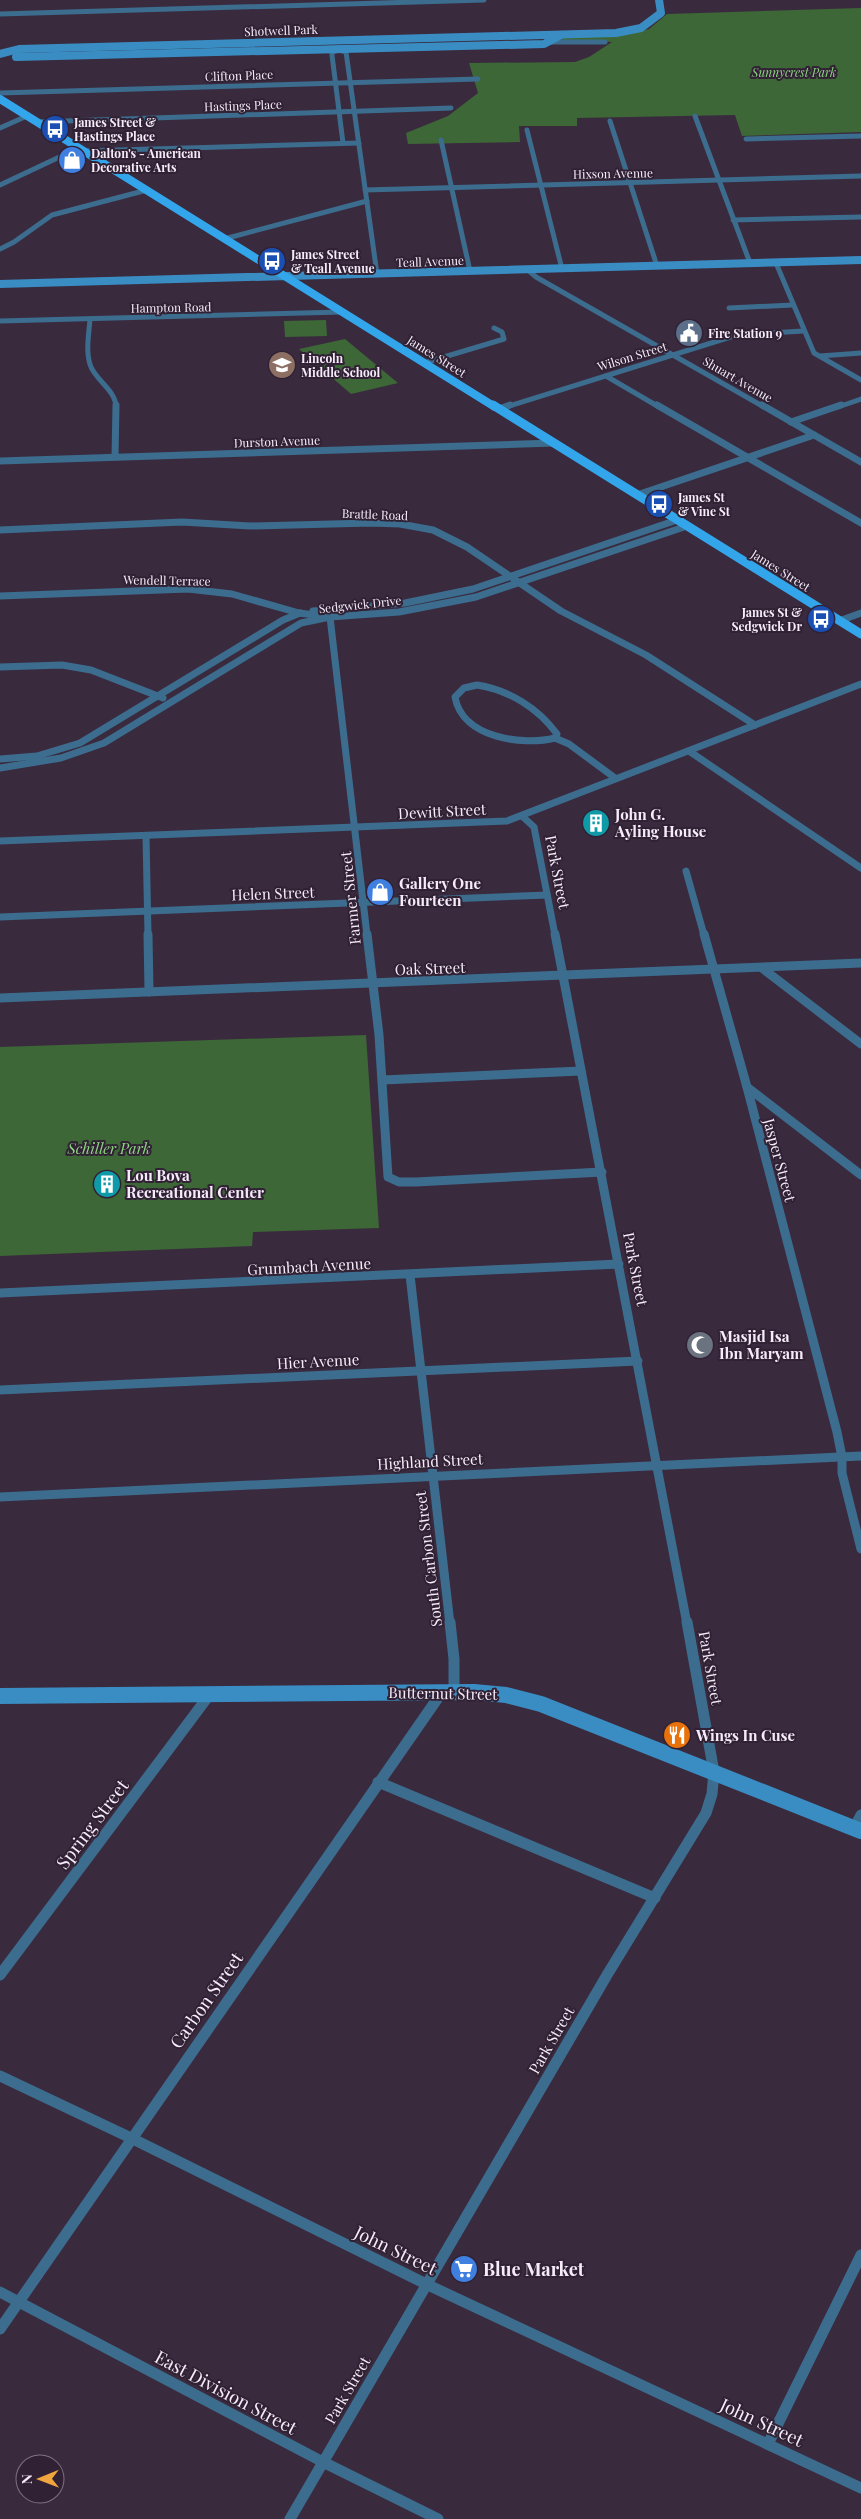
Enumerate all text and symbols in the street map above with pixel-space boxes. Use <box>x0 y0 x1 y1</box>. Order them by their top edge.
street label: Shotwell Park <box>244 21 319 39</box>
park label: Sunnycrest Park <box>751 64 836 80</box>
street label: Clifton Place <box>205 66 273 84</box>
street label: Hastings Place <box>204 96 282 114</box>
bus stop icon: James Street & Hastings Place <box>40 114 70 144</box>
place label: James Street & Hastings Place <box>73 114 156 144</box>
shop icon: Dalton's - American Decorative Arts <box>57 145 87 175</box>
place label: Dalton's - American Decorative Arts <box>91 145 201 175</box>
street label: Hixson Avenue <box>573 164 653 182</box>
bus stop icon: James Street & Teall Avenue <box>257 246 287 276</box>
place label: James Street & Teall Avenue <box>290 246 375 276</box>
street label: Teall Avenue <box>396 252 464 270</box>
street label: Hampton Road <box>130 298 212 316</box>
public building icon: Fire Station 9 <box>674 318 704 348</box>
place label: Fire Station 9 <box>708 325 783 341</box>
street label: James Street <box>404 331 470 381</box>
street label: Wilson Street <box>594 338 669 374</box>
school or university icon: Lincoln Middle School <box>267 350 297 380</box>
place label: Lincoln Middle School <box>301 350 380 380</box>
street label: Shuart Avenue <box>700 353 776 405</box>
street label: Durston Avenue <box>233 431 321 451</box>
bus stop icon: James St & Vine St <box>644 489 674 519</box>
place label: James St & Vine St <box>677 489 731 519</box>
street label: Brattle Road <box>342 505 408 523</box>
street label: James Street <box>748 545 814 595</box>
street label: Wendell Terrace <box>122 571 211 589</box>
street label: Sedgwick Drive <box>318 592 402 616</box>
place label: James St & Sedgwick Dr <box>731 604 802 634</box>
bus stop icon: James St & Sedgwick Dr <box>806 604 836 634</box>
street label: Dewitt Street <box>397 799 487 823</box>
place label: John G. Ayling House <box>614 804 707 841</box>
building icon: John G. Ayling House <box>581 808 611 838</box>
street label: Park Street <box>541 833 575 911</box>
street label: Farmer Street <box>335 850 365 946</box>
place label: Gallery One Fourteen <box>399 873 481 910</box>
shop icon: Gallery One Fourteen <box>365 877 395 907</box>
street label: Helen Street <box>231 882 316 904</box>
street label: Oak Street <box>394 957 466 979</box>
street label: Jasper Street <box>759 1115 801 1204</box>
park label: Schiller Park <box>66 1138 151 1158</box>
place label: Lou Bova Recreational Center <box>126 1165 264 1202</box>
building icon: Lou Bova Recreational Center <box>92 1169 122 1199</box>
street label: Park Street <box>619 1230 653 1308</box>
street label: Grumbach Avenue <box>247 1253 371 1279</box>
place label: Masjid Isa Ibn Maryam <box>719 1326 804 1363</box>
mosque icon: Masjid Isa Ibn Maryam <box>685 1330 715 1360</box>
street label: Hier Avenue <box>276 1349 360 1373</box>
street label: Highland Street <box>377 1448 484 1474</box>
street label: South Carbon Street <box>410 1489 446 1628</box>
street label: Park Street <box>695 1630 727 1707</box>
street label: Butternut Street <box>388 1682 498 1704</box>
restaurant icon: Wings In Cuse <box>662 1720 692 1750</box>
place label: Wings In Cuse <box>695 1725 795 1745</box>
street label: Spring Street <box>50 1774 134 1874</box>
street label: Carbon Street <box>164 1947 248 2053</box>
street label: Park Street <box>524 2002 579 2077</box>
street label: John Street <box>350 2219 442 2281</box>
supermarket icon: Blue Market <box>449 2254 479 2284</box>
place label: Blue Market <box>483 2257 585 2281</box>
street label: East Division Street <box>151 2344 302 2440</box>
street label: Park Street <box>320 2352 375 2427</box>
street label: John Street <box>716 2392 808 2452</box>
north arrow <box>15 2454 65 2504</box>
text: N <box>17 2474 36 2484</box>

